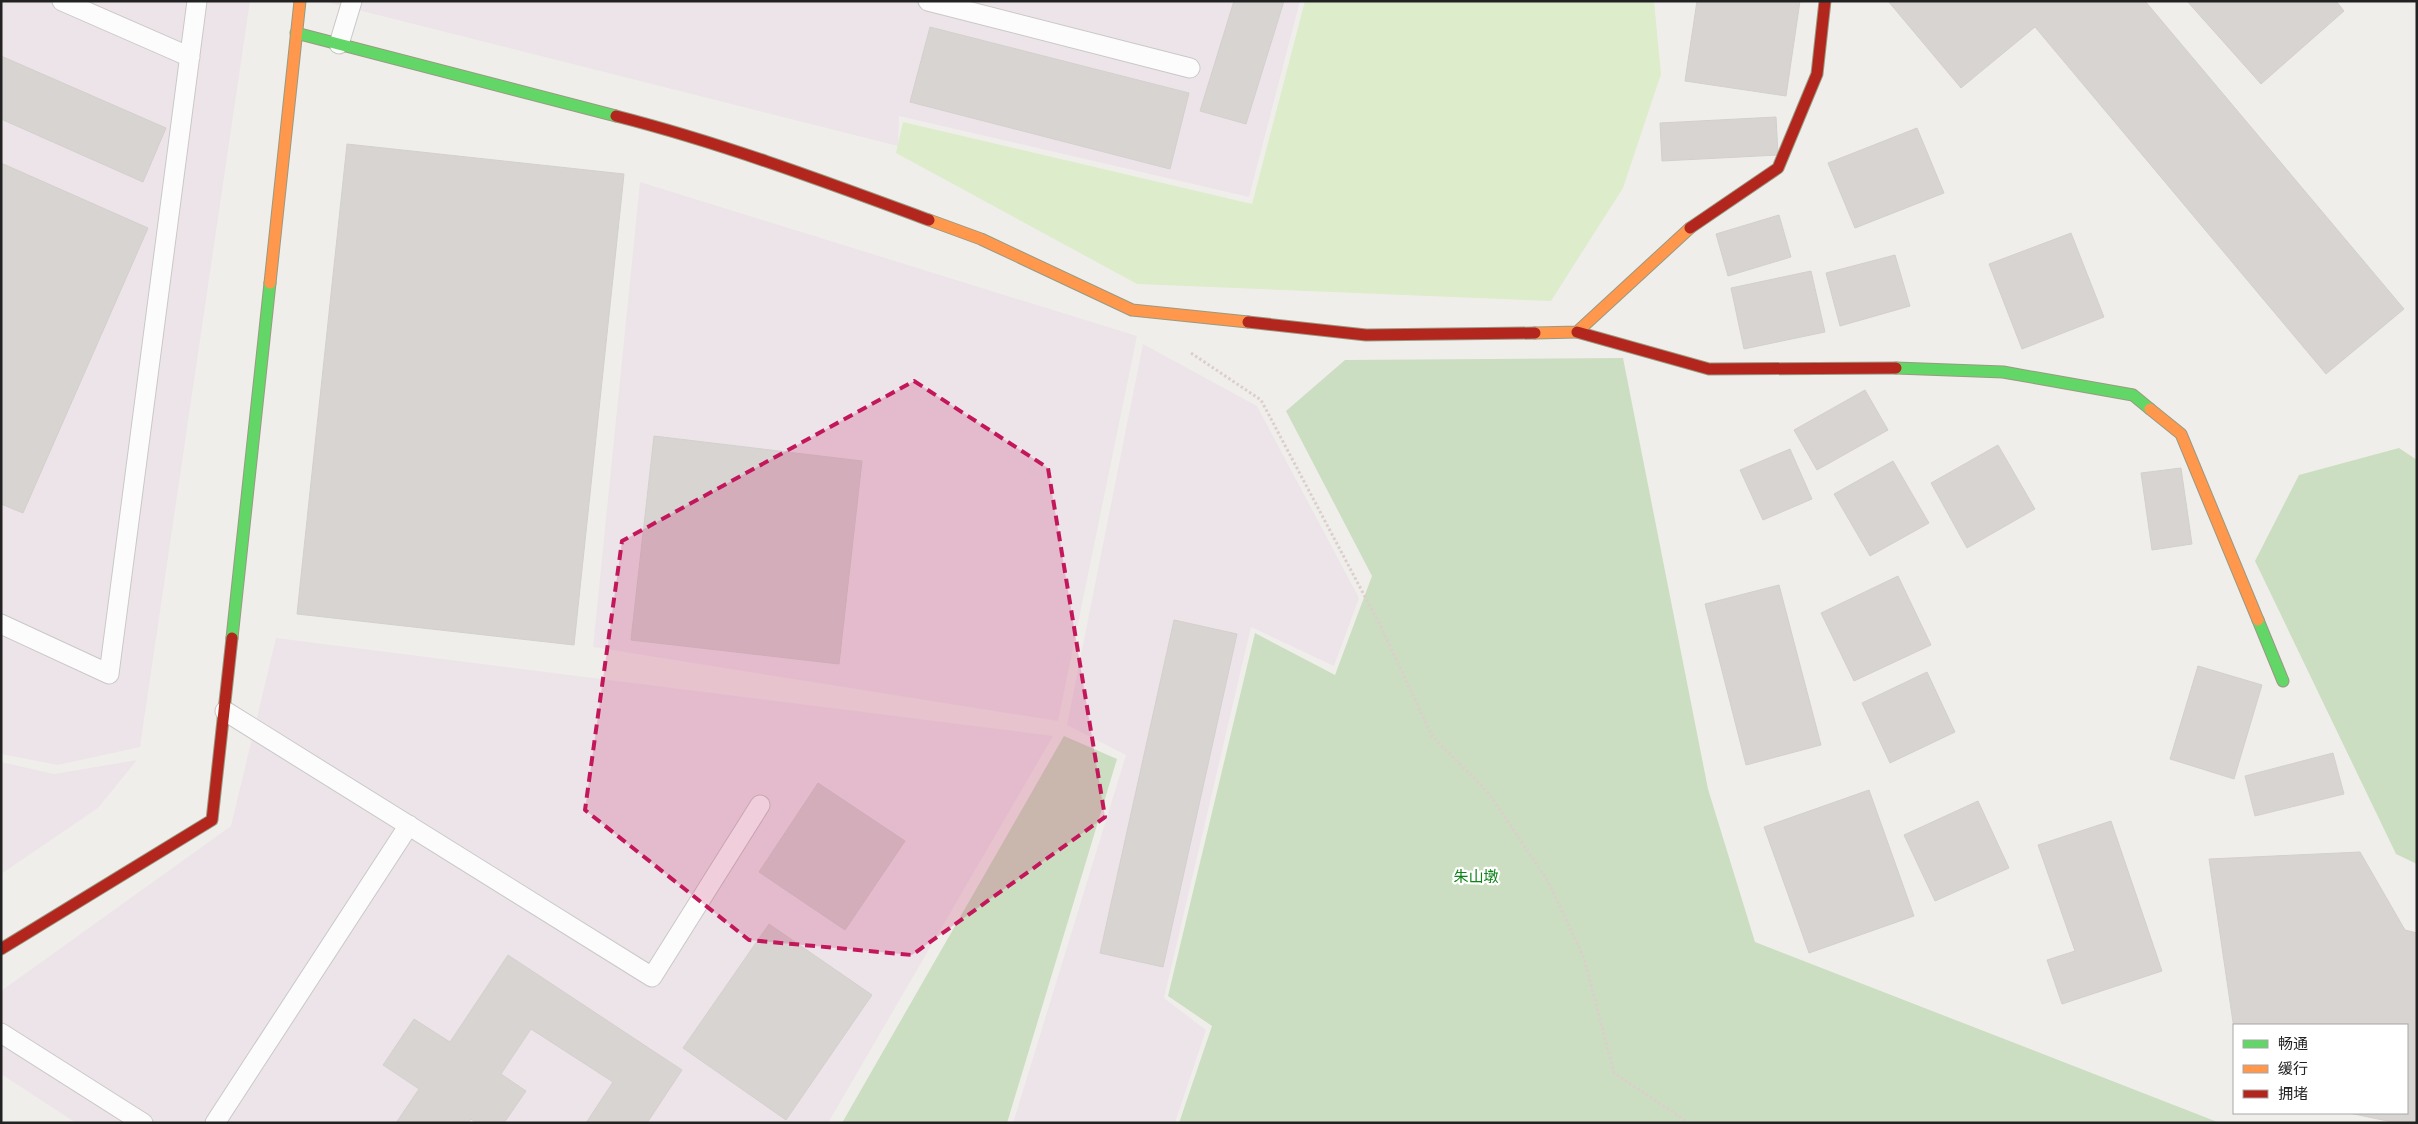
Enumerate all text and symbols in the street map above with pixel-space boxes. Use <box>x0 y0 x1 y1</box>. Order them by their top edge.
park label: 朱山墩 <box>1453 868 1499 886</box>
legend <box>2233 1024 2408 1114</box>
text: 畅通 <box>2278 1035 2308 1053</box>
text: 缓行 <box>2278 1060 2308 1078</box>
text: 拥堵 <box>2278 1085 2308 1103</box>

